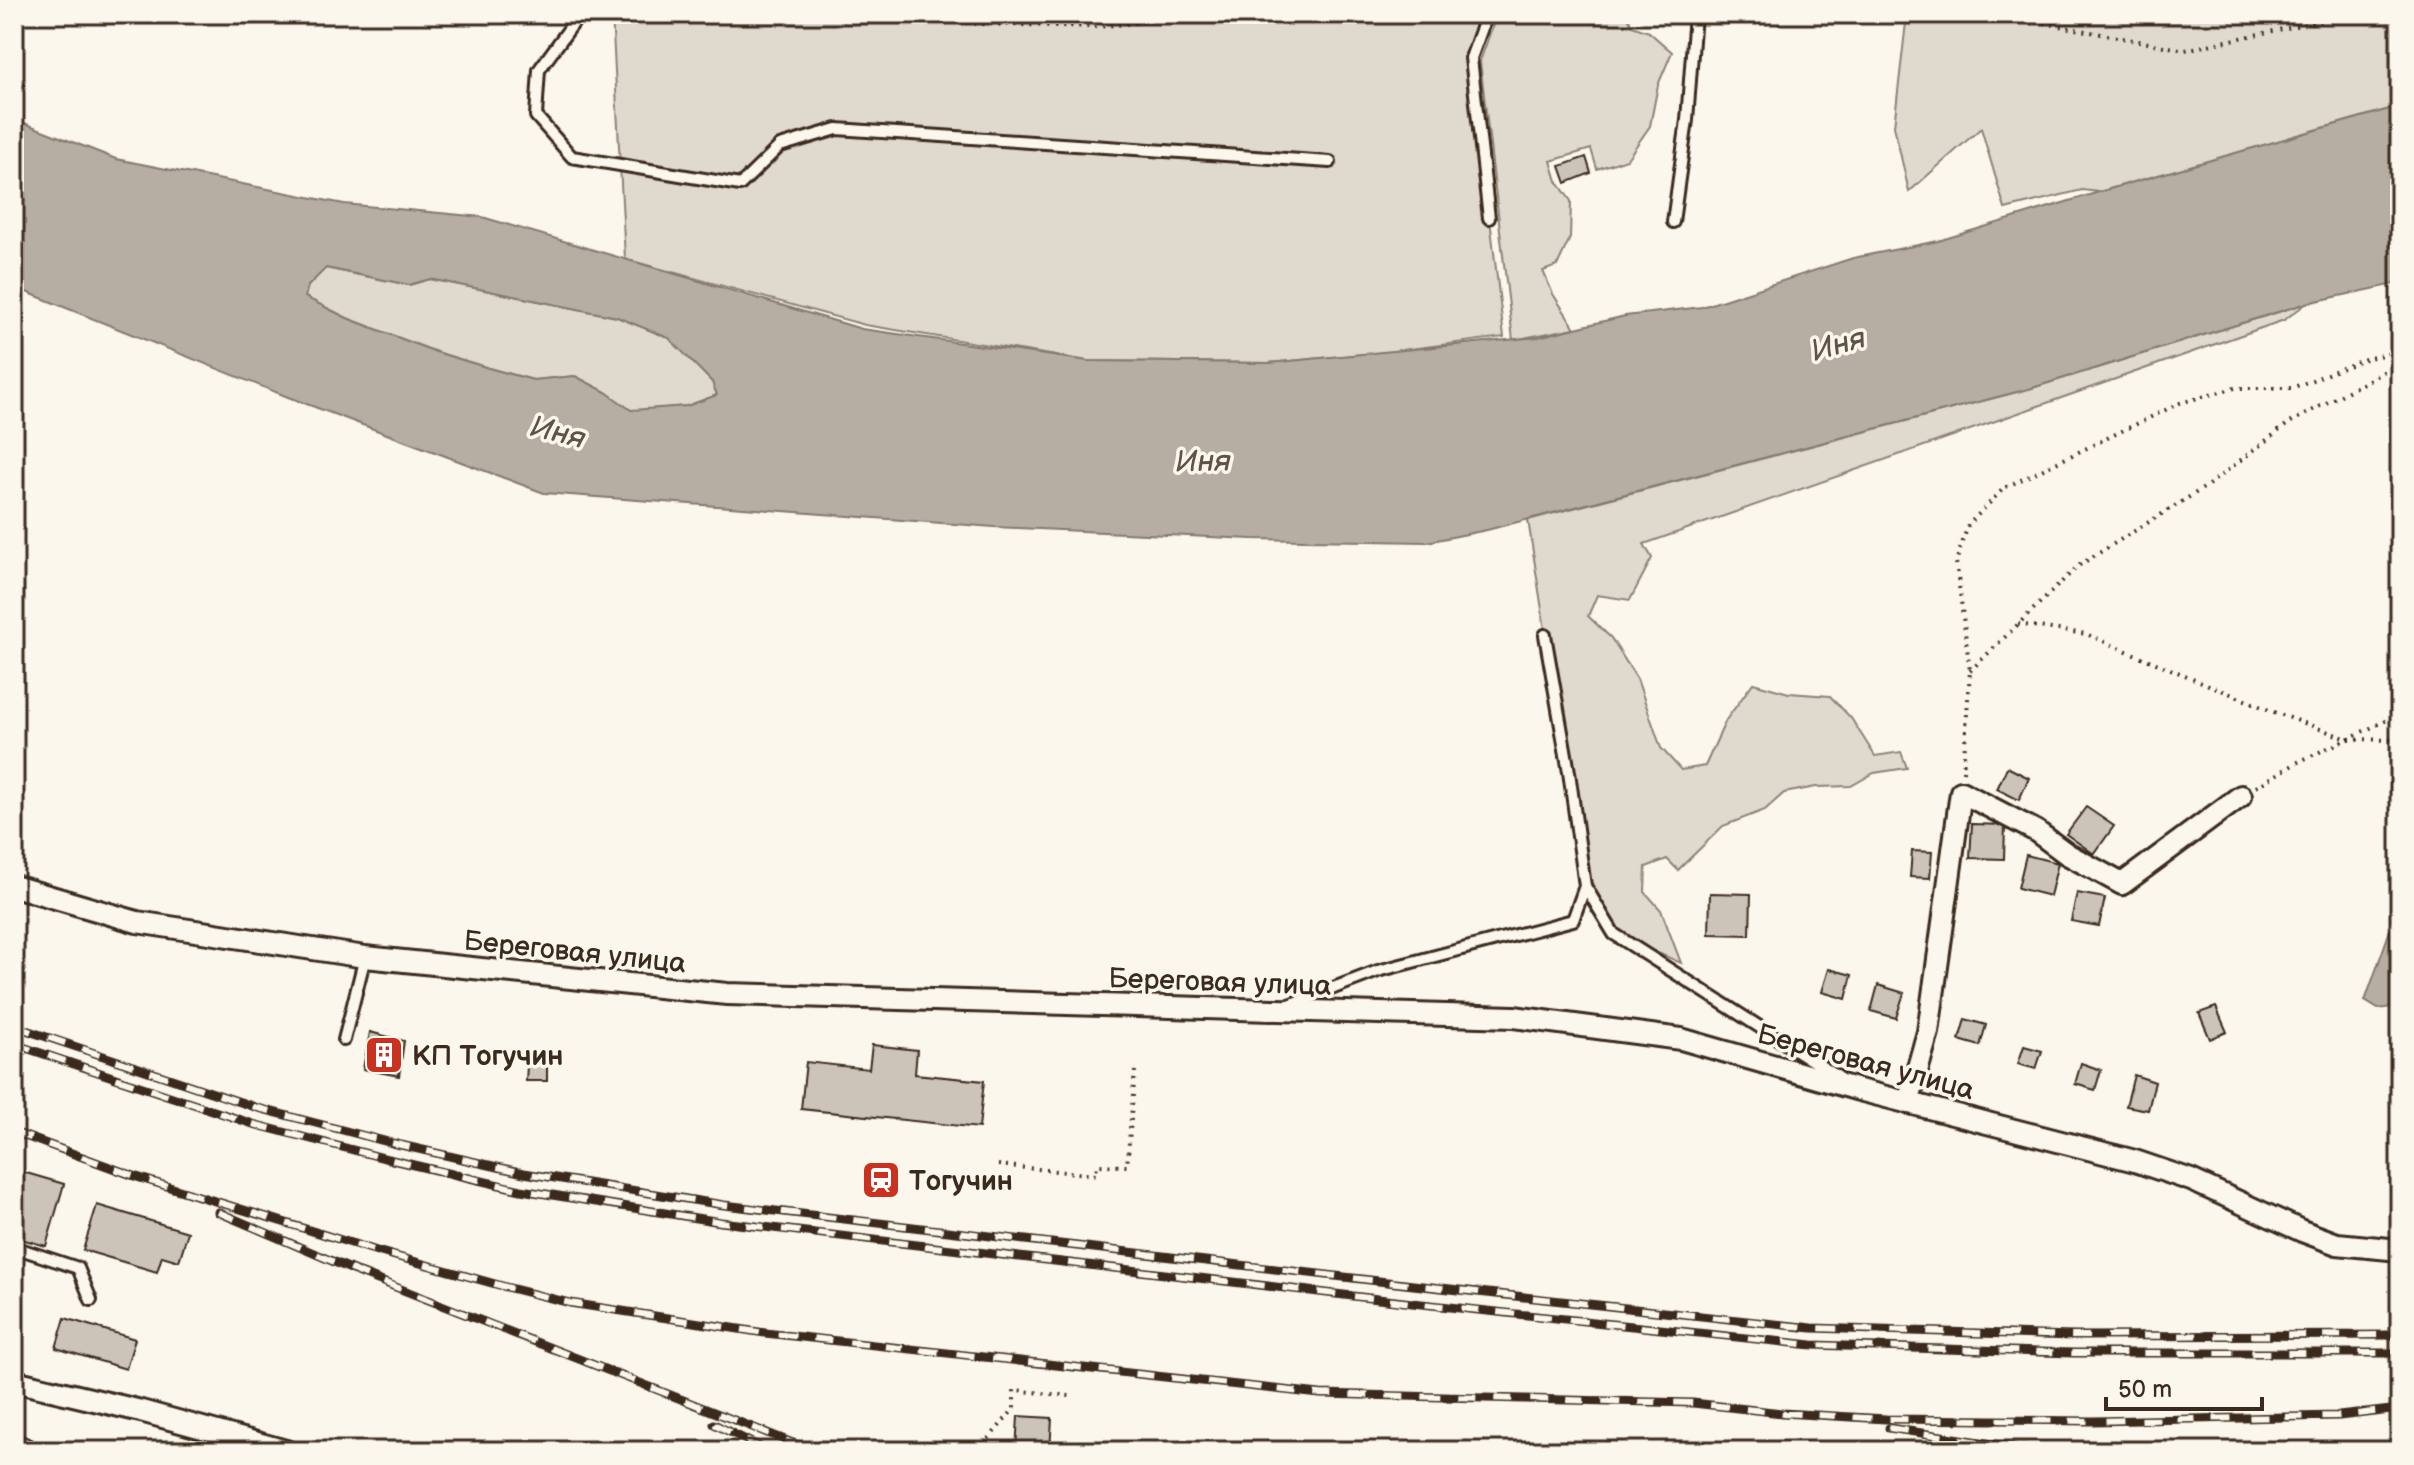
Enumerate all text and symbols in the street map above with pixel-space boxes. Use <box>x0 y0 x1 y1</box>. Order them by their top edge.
water label: Иня <box>1807 320 1870 370</box>
water label: Иня <box>526 409 590 457</box>
water label: Иня <box>1175 444 1232 480</box>
street label: Береговая улица <box>462 924 688 981</box>
street label: Береговая улица <box>1108 962 1332 1003</box>
street label: Береговая улица <box>1754 1018 1978 1107</box>
building icon: КП Тогучин <box>363 1034 405 1076</box>
place label: КП Тогучин <box>412 1040 563 1073</box>
station icon: Тогучин <box>860 1159 902 1201</box>
place label: Тогучин <box>909 1165 1013 1198</box>
scale bar <box>2106 1361 2262 1411</box>
text: 50 m <box>2118 1375 2172 1404</box>

